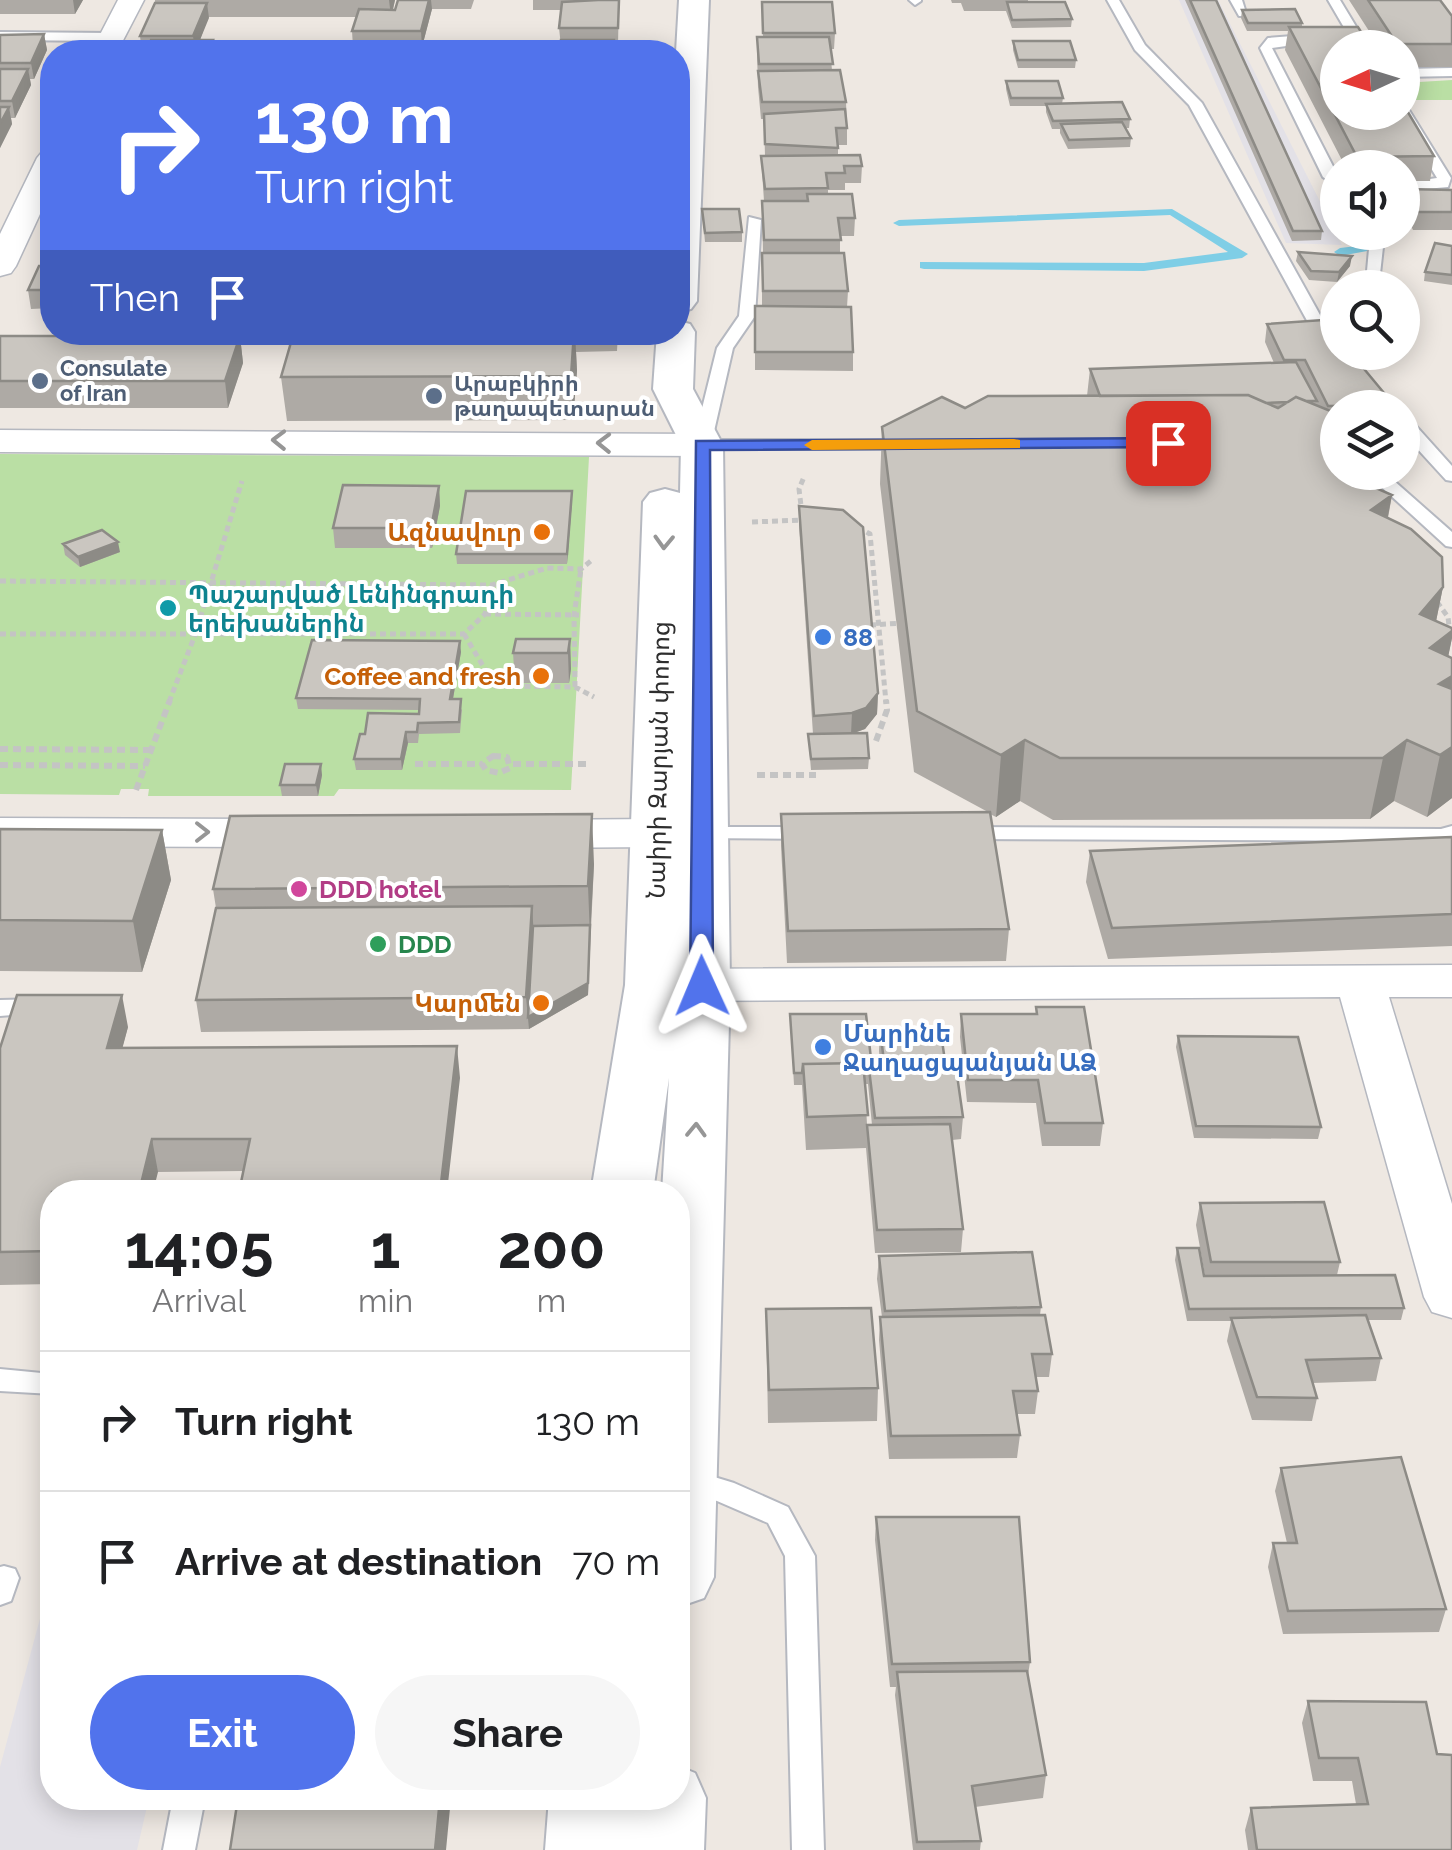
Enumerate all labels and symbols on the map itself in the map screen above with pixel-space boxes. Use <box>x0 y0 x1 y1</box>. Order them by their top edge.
north arrow <box>1320 30 1420 130</box>
place label: Consulate of Iran <box>60 355 167 406</box>
marker: Consulate of Iran <box>29 370 51 392</box>
place label: Արաբկիրի թաղապետարան <box>454 370 655 421</box>
marker: Արաբկիրի թաղապետարան <box>423 385 445 407</box>
pin <box>1126 401 1211 486</box>
one-way arrow <box>271 430 287 451</box>
one-way arrow <box>596 433 612 454</box>
place label: Ազնավուր <box>387 517 522 547</box>
marker: Ազնավուր <box>531 521 553 543</box>
one-way arrow <box>653 534 674 550</box>
place label: Պաշարված Լենինգրադի երեխաներին <box>188 579 514 638</box>
marker: Պաշարված Լենինգրադի երեխաներին <box>157 597 179 619</box>
street label: Նաիրի Զարյան փողոց <box>641 621 675 899</box>
place label: 88 <box>843 622 873 652</box>
marker: 88 <box>812 626 834 648</box>
place label: Coffee and fresh <box>324 661 521 691</box>
marker: Coffee and fresh <box>530 665 552 687</box>
one-way arrow <box>195 822 211 843</box>
place label: DDD hotel <box>319 874 441 904</box>
marker: DDD hotel <box>288 878 310 900</box>
place label: DDD <box>398 929 452 959</box>
marker: DDD <box>367 933 389 955</box>
position arrow <box>650 934 754 1038</box>
place label: Կարմեն <box>414 988 521 1018</box>
marker: Կարմեն <box>530 992 552 1014</box>
place label: Մարինե Ջաղացպանյան ԱՁ <box>843 1018 1097 1077</box>
marker: Մարինե Ջաղացպանյան ԱՁ <box>812 1036 834 1058</box>
one-way arrow <box>685 1122 706 1138</box>

